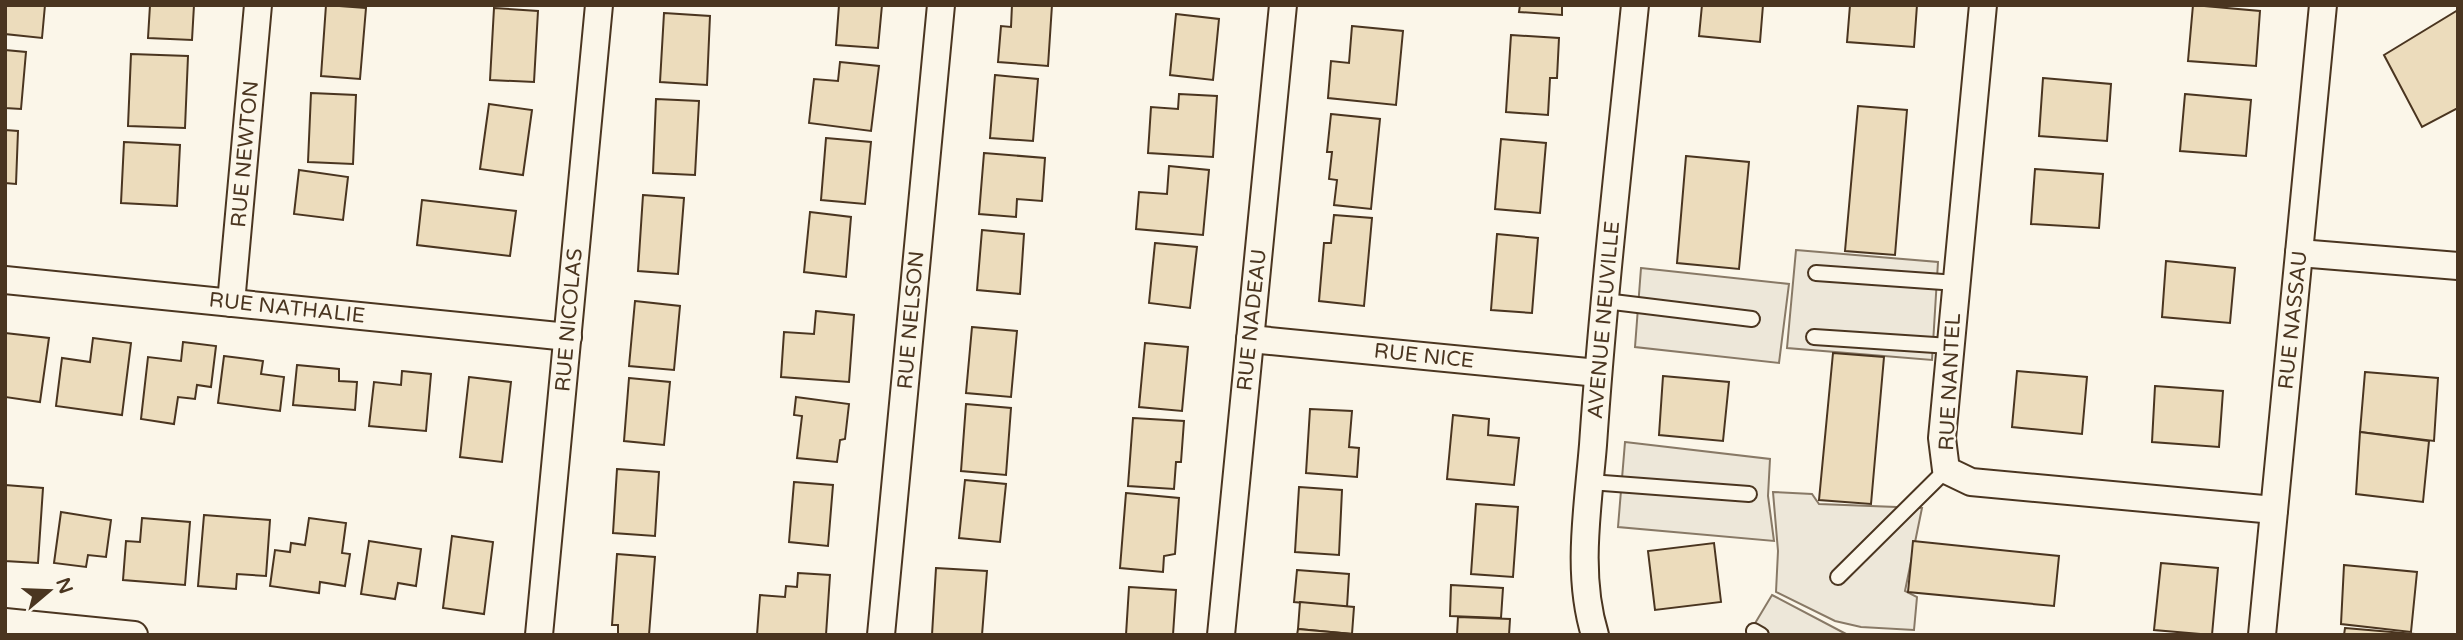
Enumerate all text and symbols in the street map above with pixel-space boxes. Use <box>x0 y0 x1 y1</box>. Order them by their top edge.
street label: RUE NEWTON <box>226 79 264 229</box>
street label: AVENUE NEUVILLE <box>1583 220 1625 420</box>
street label: RUE NICOLAS <box>550 247 588 393</box>
street label: RUE NADEAU <box>1232 248 1272 392</box>
street label: RUE NASSAU <box>2273 249 2313 391</box>
street label: RUE NELSON <box>892 250 930 390</box>
street label: RUE NATHALIE <box>208 287 366 329</box>
street label: RUE NANTEL <box>1934 313 1966 451</box>
street label: RUE NICE <box>1373 338 1475 374</box>
north arrow <box>14 556 84 626</box>
text: N <box>51 575 77 597</box>

